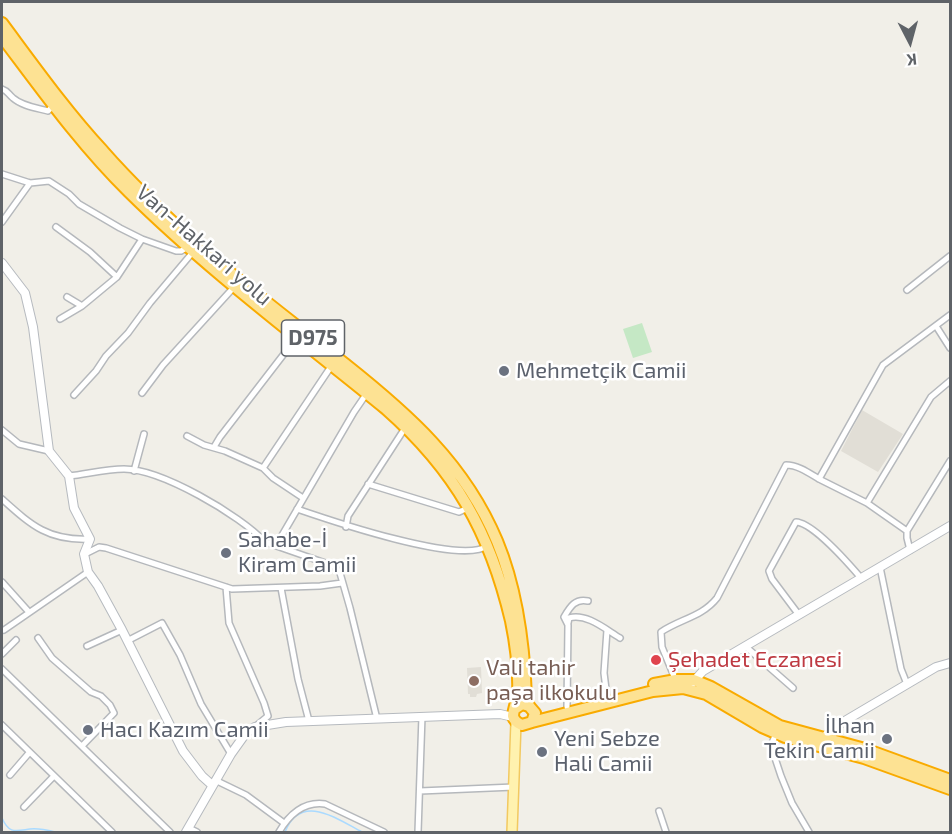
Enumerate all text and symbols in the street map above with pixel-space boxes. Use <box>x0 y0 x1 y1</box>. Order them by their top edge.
north arrow <box>880 12 940 72</box>
text: K <box>906 50 918 70</box>
street label: Van-Hakkari yolu <box>131 179 277 311</box>
road number: D975 <box>282 320 344 356</box>
place label: Mehmetçik Camii <box>516 358 686 384</box>
marker: Mehmetçik Camii <box>497 364 511 378</box>
place label: Sahabe-İ Kiram Camii <box>238 527 356 578</box>
marker: Sahabe-İ Kiram Camii <box>219 546 233 560</box>
place label: Şehadet Eczanesi <box>668 647 842 673</box>
marker: Şehadet Eczanesi <box>649 653 663 667</box>
place label: Vali tahir paşa ilkokulu <box>486 655 617 706</box>
marker: Vali tahir paşa ilkokulu <box>467 674 481 688</box>
place label: İlhan Tekin Camii <box>764 713 875 764</box>
place label: Hacı Kazım Camii <box>100 717 269 743</box>
marker: Hacı Kazım Camii <box>81 723 95 737</box>
place label: Yeni Sebze Hali Camii <box>554 726 660 778</box>
marker: İlhan Tekin Camii <box>880 732 894 746</box>
marker: Yeni Sebze Hali Camii <box>535 745 549 759</box>

